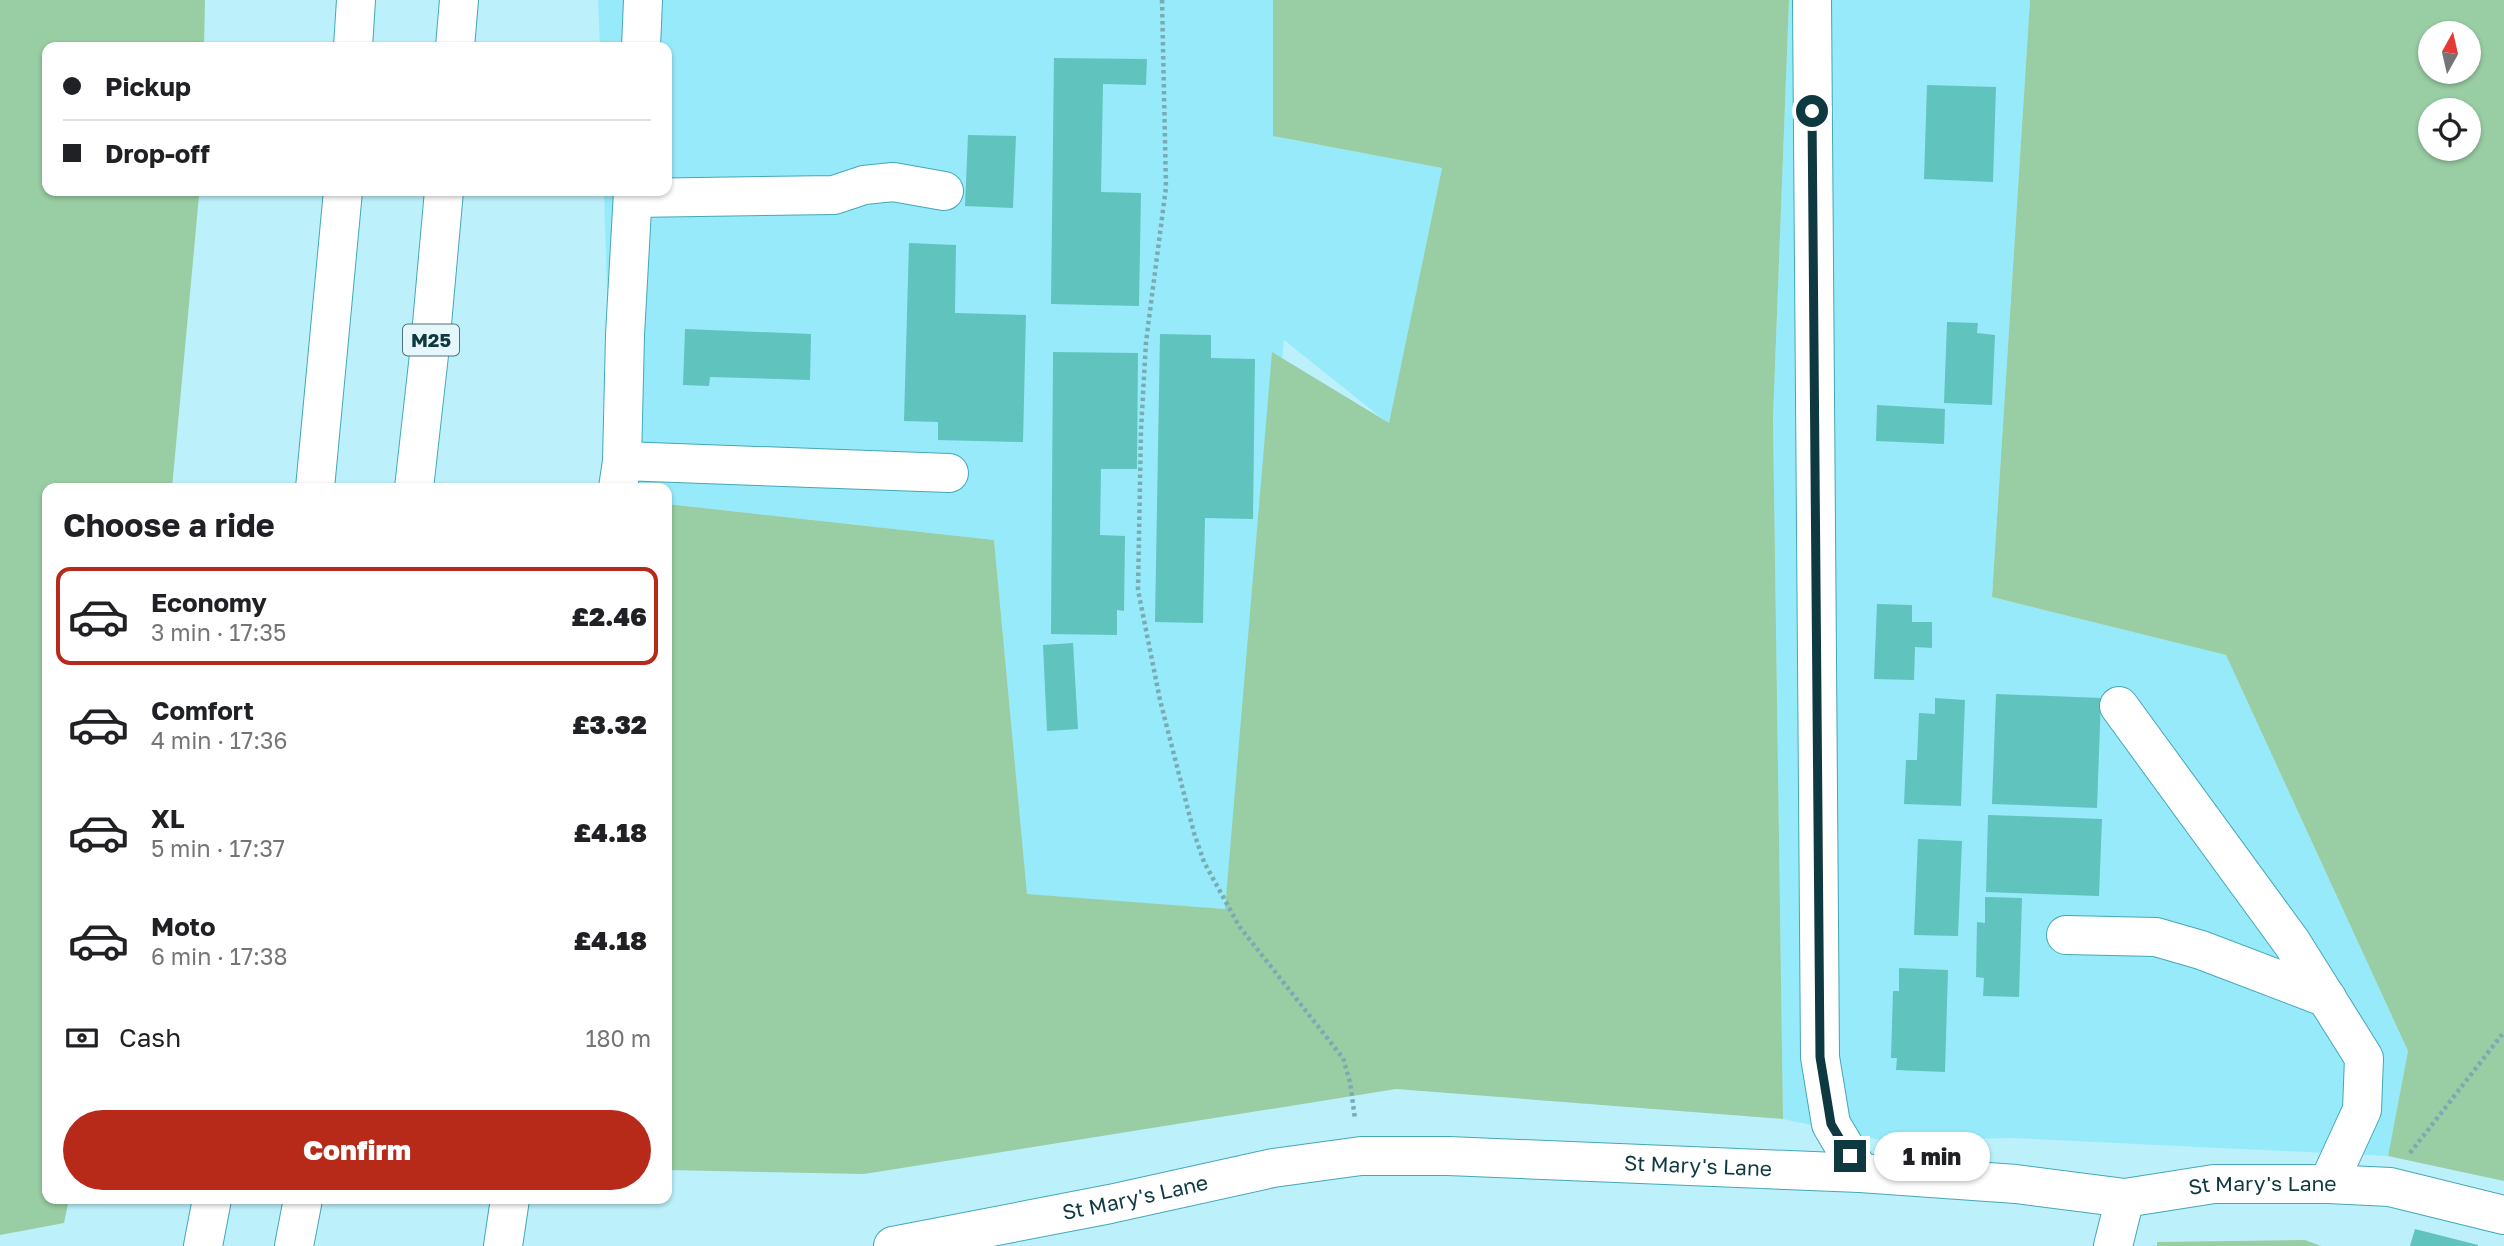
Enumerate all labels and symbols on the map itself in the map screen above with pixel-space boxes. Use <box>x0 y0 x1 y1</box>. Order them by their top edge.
north arrow <box>2418 21 2482 84</box>
route start <box>1796 95 1828 127</box>
road number: M25 <box>403 324 459 356</box>
callout: 1 min <box>1874 1132 1990 1180</box>
route end <box>1834 1140 1866 1172</box>
street label: St Mary's Lane <box>1623 1149 1773 1181</box>
street label: St Mary's Lane <box>1060 1169 1210 1225</box>
street label: St Mary's Lane <box>2187 1170 2337 1200</box>

